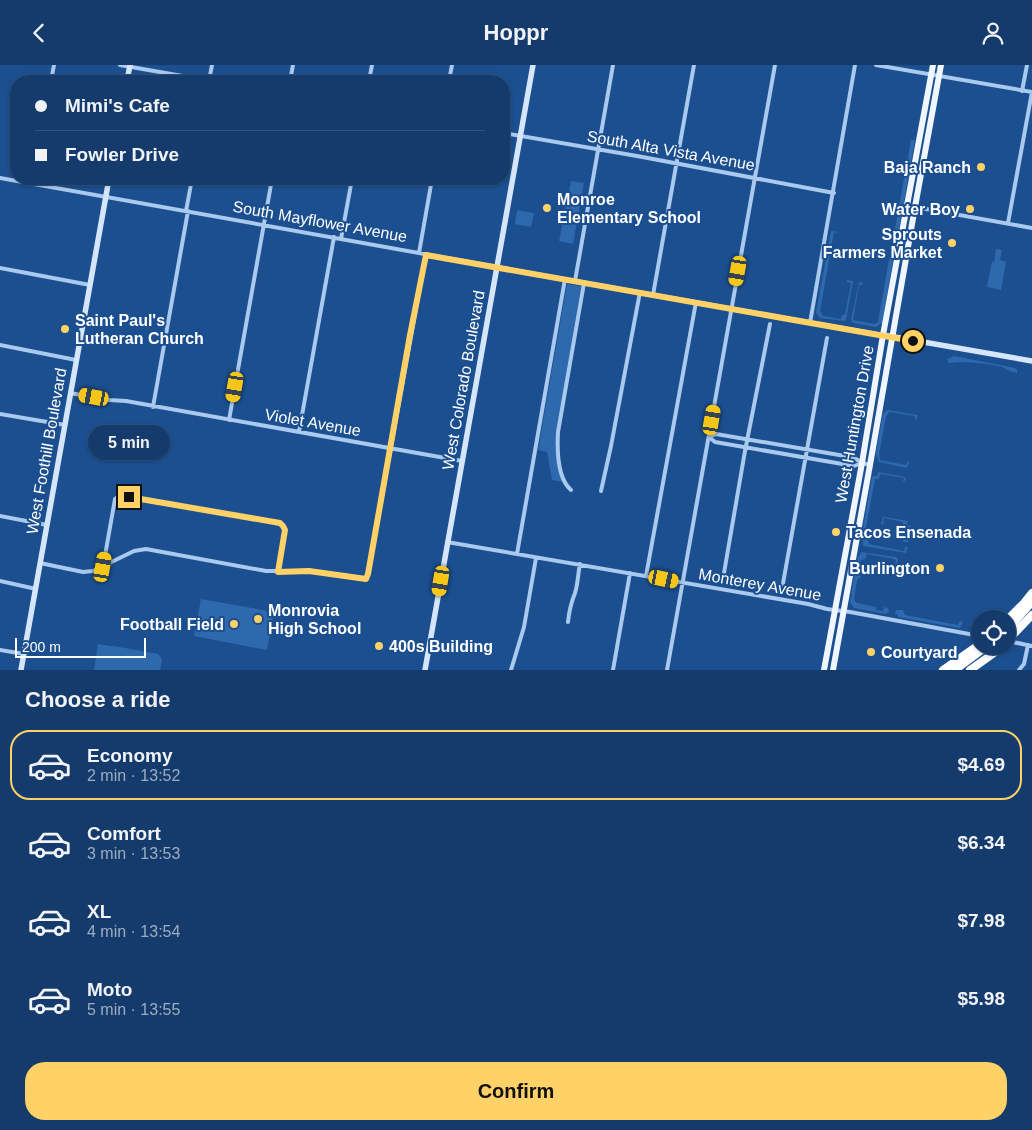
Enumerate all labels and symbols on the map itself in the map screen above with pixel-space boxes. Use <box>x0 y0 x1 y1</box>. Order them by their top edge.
street label: South Alta Vista Avenue <box>586 127 756 174</box>
place label: Baja Ranch <box>884 159 971 176</box>
marker: Baja Ranch <box>975 161 987 173</box>
place label: Monroe Elementary School <box>557 191 701 226</box>
street label: South Mayflower Avenue <box>231 198 408 245</box>
place label: Water Boy <box>881 201 960 218</box>
marker: Monroe Elementary School <box>541 202 553 214</box>
marker: Water Boy <box>964 203 976 215</box>
place label: Sprouts Farmers Market <box>823 226 943 261</box>
marker: Sprouts Farmers Market <box>946 237 958 249</box>
car <box>728 255 747 287</box>
street label: West Colorado Boulevard <box>439 289 488 471</box>
place label: Saint Paul's Lutheran Church <box>75 312 204 347</box>
marker: Saint Paul's Lutheran Church <box>59 323 71 335</box>
route start <box>902 330 924 352</box>
street label: West Huntington Drive <box>832 344 877 504</box>
street label: West Foothill Boulevard <box>23 367 70 536</box>
car <box>225 371 244 403</box>
car <box>77 387 110 407</box>
car <box>702 404 721 436</box>
street label: Violet Avenue <box>264 406 362 439</box>
callout: 5 min <box>88 425 170 459</box>
route end <box>118 486 140 508</box>
place label: Tacos Ensenada <box>846 524 971 541</box>
marker: Tacos Ensenada <box>830 526 842 538</box>
car <box>93 551 112 583</box>
place label: Burlington <box>849 560 930 577</box>
marker: Burlington <box>934 562 946 574</box>
car <box>431 565 450 597</box>
street label: Monterey Avenue <box>697 565 823 604</box>
car <box>647 569 680 589</box>
place label: Monrovia High School <box>268 602 361 637</box>
marker: Monrovia High School <box>252 613 264 625</box>
place label: Football Field <box>120 616 224 633</box>
marker: Football Field <box>228 618 240 630</box>
scale bar <box>15 635 146 658</box>
place label: 400s Building <box>389 638 493 655</box>
marker: 400s Building <box>373 640 385 652</box>
place label: Courtyard <box>881 644 957 661</box>
marker: Courtyard <box>865 646 877 658</box>

